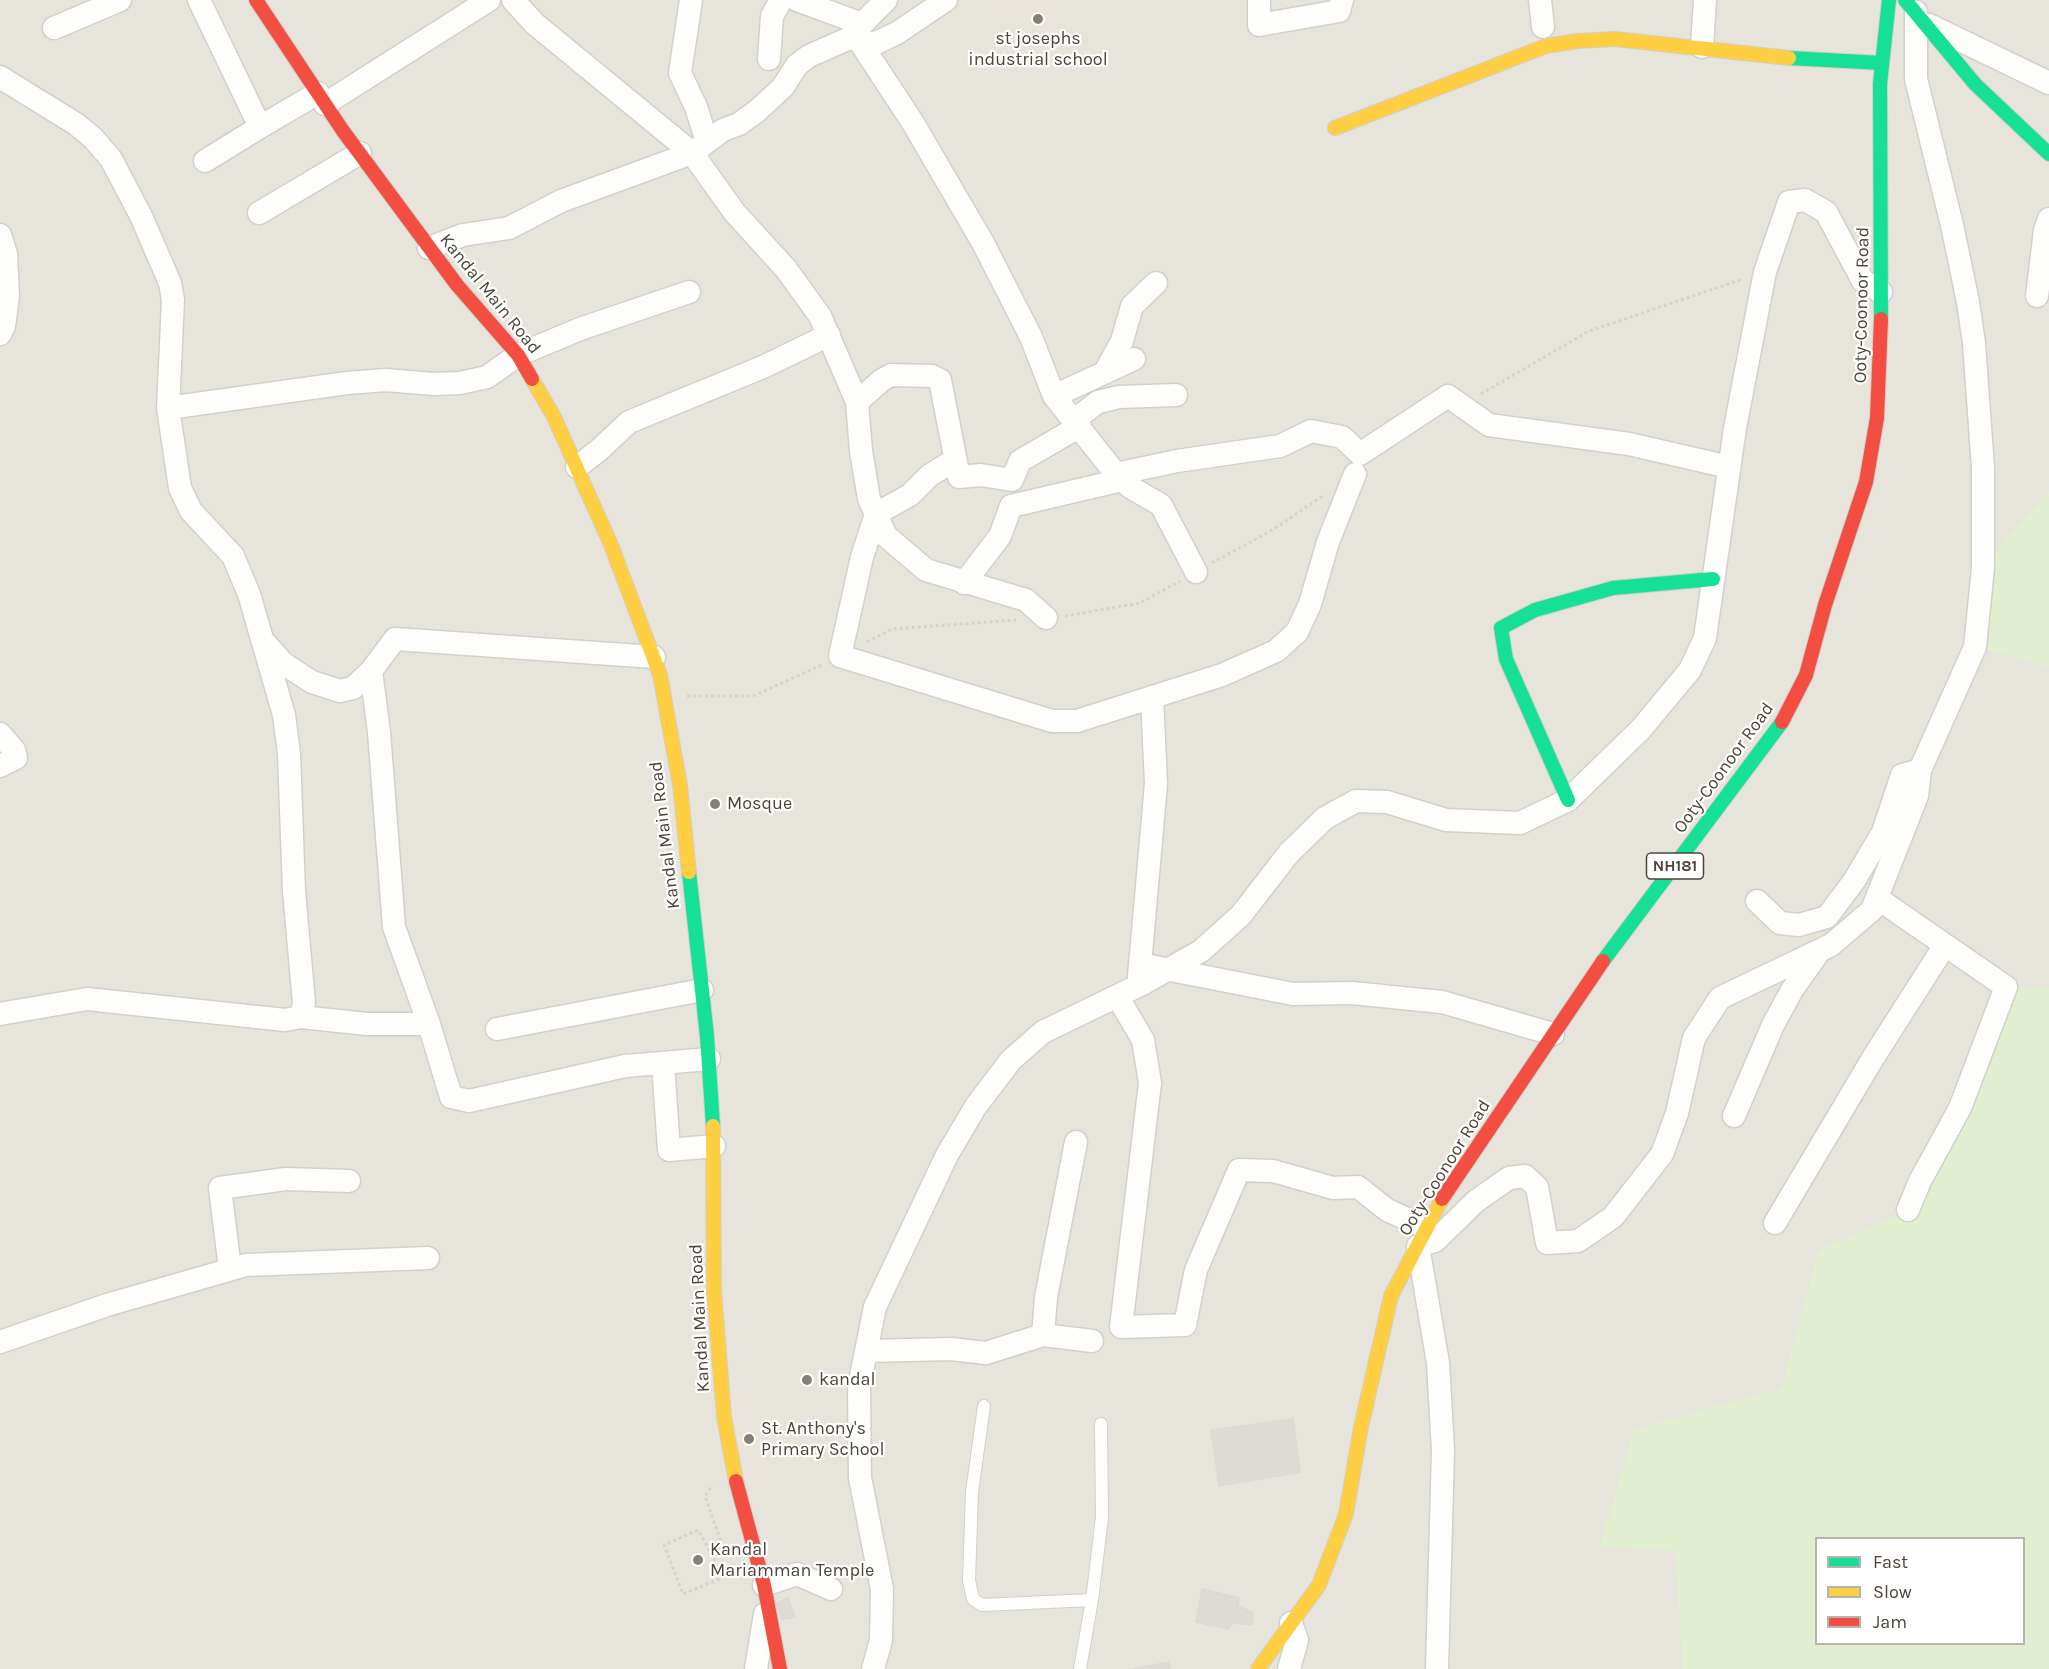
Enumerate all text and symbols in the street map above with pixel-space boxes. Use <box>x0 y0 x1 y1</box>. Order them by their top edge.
marker: st josephs industrial school <box>1031 12 1045 26</box>
place label: st josephs industrial school <box>968 28 1108 70</box>
street label: Ooty-Coonoor Road <box>1850 227 1874 383</box>
street label: Kandal Main Road <box>435 229 545 359</box>
street label: Ooty-Coonoor Road <box>1669 698 1779 838</box>
street label: Kandal Main Road <box>645 760 685 910</box>
place label: Mosque <box>727 793 792 815</box>
marker: Mosque <box>708 797 722 811</box>
road number: NH181 <box>1646 853 1704 879</box>
street label: Ooty-Coonoor Road <box>1394 1096 1496 1240</box>
street label: Kandal Main Road <box>685 1243 715 1393</box>
place label: kandal <box>819 1369 876 1391</box>
marker: kandal <box>800 1373 814 1387</box>
place label: St. Anthony's Primary School <box>761 1418 884 1460</box>
marker: St. Anthony's Primary School <box>742 1432 756 1446</box>
legend <box>1815 1537 2025 1645</box>
place label: Kandal Mariamman Temple <box>710 1539 874 1582</box>
text: Fast <box>1873 1551 1908 1573</box>
marker: Kandal Mariamman Temple <box>691 1553 705 1567</box>
text: Slow <box>1873 1581 1912 1603</box>
text: Jam <box>1873 1611 1907 1633</box>

